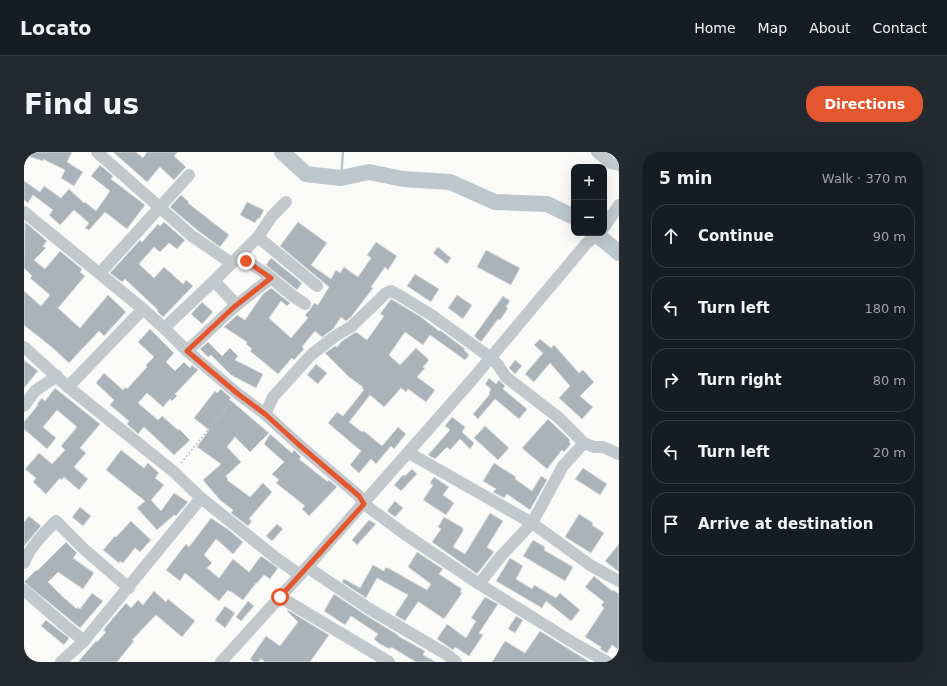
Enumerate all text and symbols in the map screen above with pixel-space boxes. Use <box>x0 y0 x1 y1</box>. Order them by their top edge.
text: Locato <box>20 17 91 39</box>
text: Home <box>694 20 736 36</box>
text: Map <box>758 20 787 36</box>
text: About <box>809 20 851 36</box>
text: Contact <box>873 20 927 36</box>
button: Directions <box>806 86 923 122</box>
text: Find us <box>24 88 139 121</box>
map controls <box>571 164 607 236</box>
button: + <box>571 164 607 200</box>
text: 5 min <box>659 168 712 188</box>
text: Walk · 370 m <box>822 171 907 186</box>
button: − <box>571 200 607 236</box>
icon: ahead <box>660 225 682 247</box>
text: Continue <box>698 227 774 245</box>
text: 90 m <box>873 229 906 244</box>
route end <box>237 252 255 270</box>
icon: left <box>660 297 682 319</box>
text: Turn left <box>698 299 770 317</box>
text: 180 m <box>864 301 906 316</box>
icon: right <box>660 369 682 391</box>
text: Turn right <box>698 371 782 389</box>
text: 80 m <box>873 373 906 388</box>
icon: left <box>660 441 682 463</box>
text: Turn left <box>698 443 770 461</box>
text: 20 m <box>873 445 906 460</box>
icon: arrive <box>660 513 682 535</box>
text: Arrive at destination <box>698 515 873 533</box>
route start <box>271 588 289 606</box>

